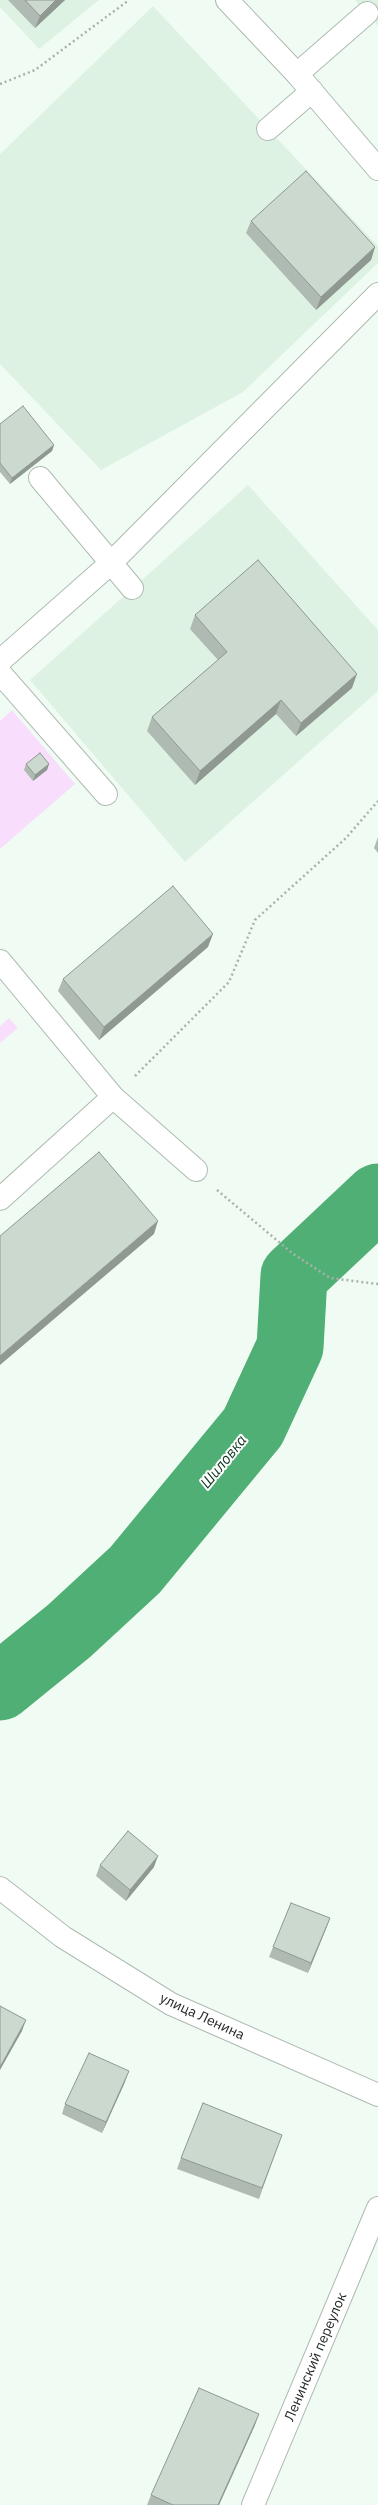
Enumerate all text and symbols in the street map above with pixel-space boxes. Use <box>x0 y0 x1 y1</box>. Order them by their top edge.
water label: Шиловка <box>197 1432 251 1492</box>
street label: улица Ленина <box>157 1990 247 2044</box>
street label: Ленинский переулок <box>281 2290 351 2424</box>

